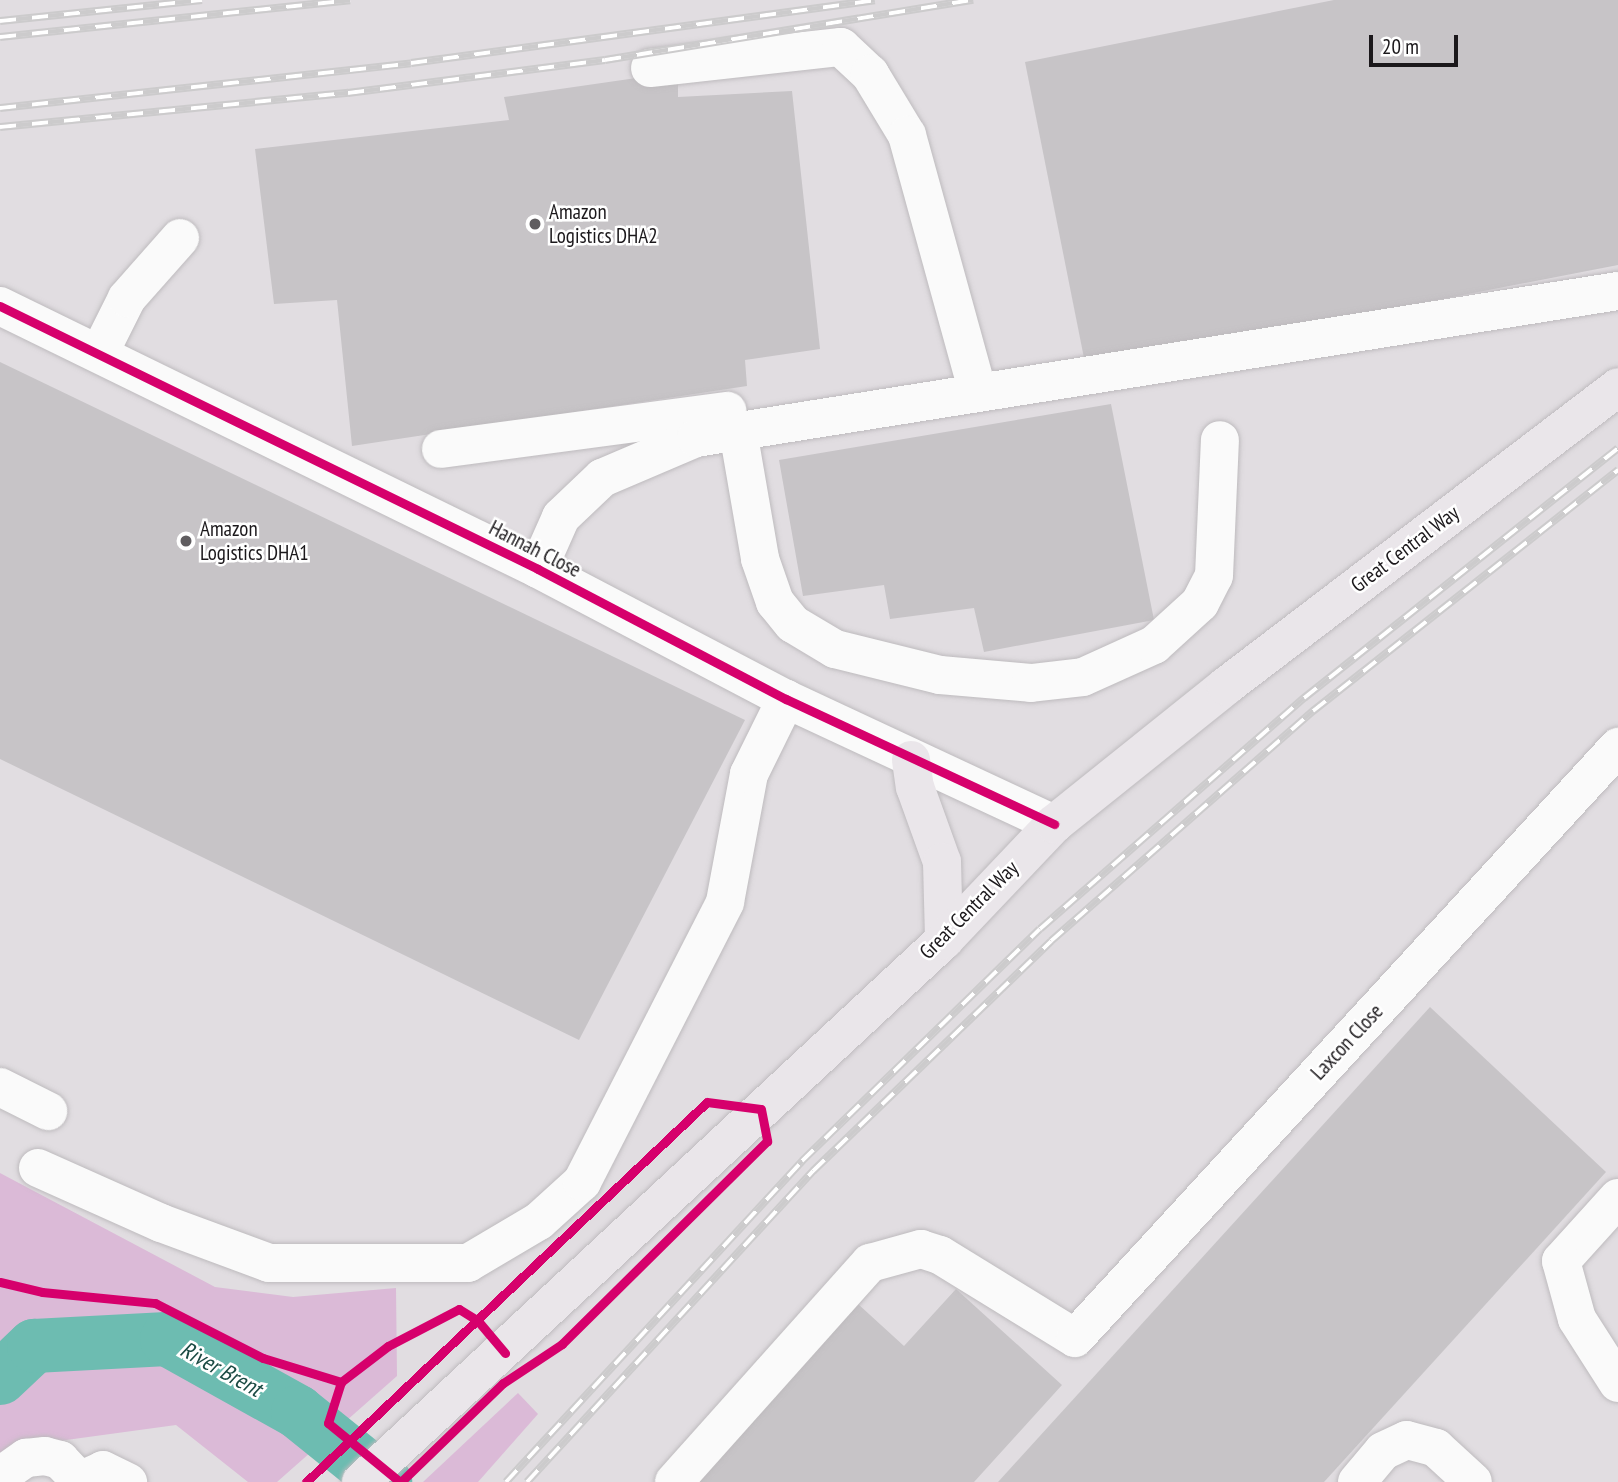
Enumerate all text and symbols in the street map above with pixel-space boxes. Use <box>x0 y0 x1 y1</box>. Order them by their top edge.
scale bar <box>1373 21 1462 65</box>
text: 20 m <box>1382 33 1419 60</box>
place label: Amazon Logistics DHA2 <box>549 199 658 249</box>
marker: Amazon Logistics DHA2 <box>527 216 543 232</box>
street label: Great Central Way <box>1346 500 1464 598</box>
street label: Hannah Close <box>485 515 585 583</box>
place label: Amazon Logistics DHA1 <box>200 516 309 566</box>
marker: Amazon Logistics DHA1 <box>178 533 194 549</box>
street label: Great Central Way <box>914 855 1024 965</box>
street label: Laxcon Close <box>1306 999 1388 1085</box>
water label: River Brent <box>176 1335 266 1403</box>

